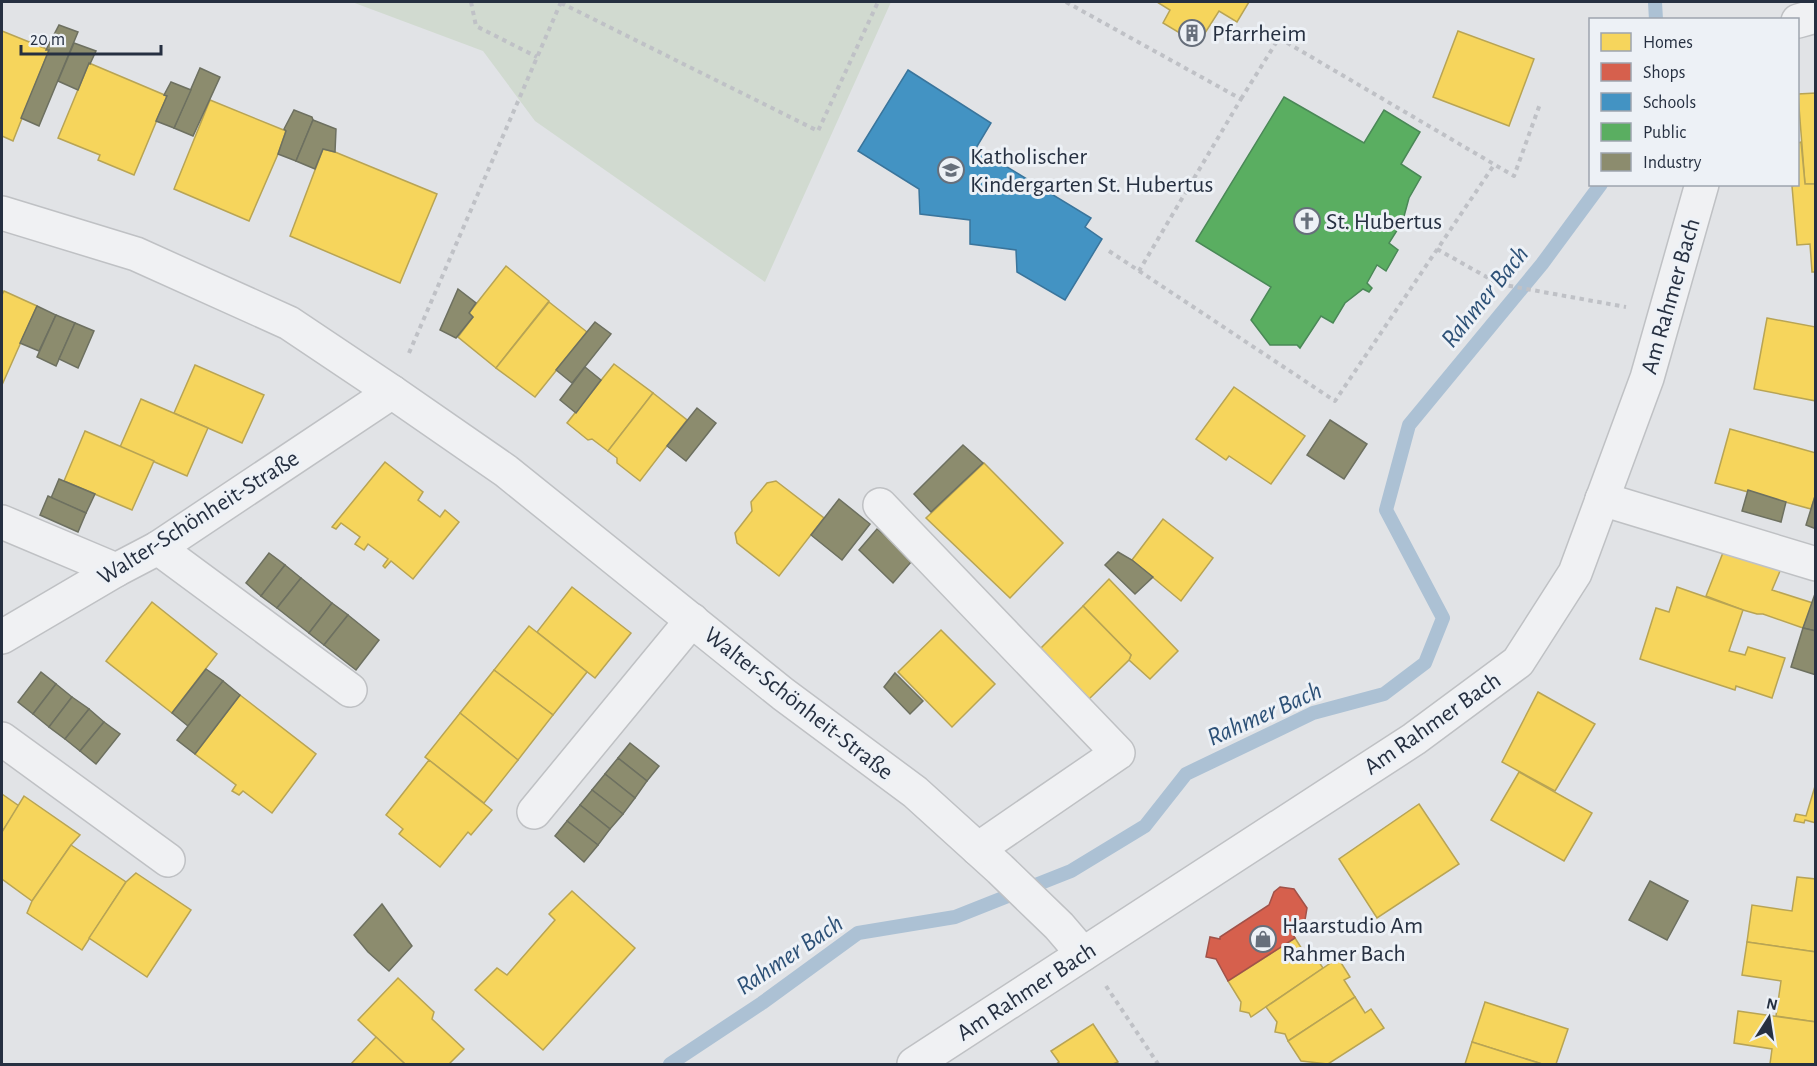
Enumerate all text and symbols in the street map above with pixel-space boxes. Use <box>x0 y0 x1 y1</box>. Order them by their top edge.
scale bar <box>21 18 160 56</box>
building icon: Pfarrheim <box>1177 18 1207 48</box>
legend <box>1589 18 1799 186</box>
place label: Pfarrheim <box>1212 22 1306 46</box>
text: 20 m <box>30 31 65 49</box>
text: Homes <box>1643 34 1693 52</box>
text: Shops <box>1643 64 1685 82</box>
text: Schools <box>1643 94 1696 112</box>
text: Public <box>1643 124 1686 142</box>
place label: Katholischer Kindergarten St. Hubertus <box>970 145 1213 197</box>
text: Industry <box>1643 154 1702 172</box>
school or university icon: Katholischer Kindergarten St. Hubertus <box>936 155 966 185</box>
church icon: St. Hubertus <box>1292 206 1322 236</box>
place label: St. Hubertus <box>1326 210 1442 234</box>
street label: Am Rahmer Bach <box>1637 216 1705 377</box>
water label: Rahmer Bach <box>1436 241 1533 352</box>
street label: Walter-Schönheit-Straße <box>94 446 303 590</box>
street label: Walter-Schönheit-Straße <box>699 623 897 785</box>
street label: Am Rahmer Bach <box>1360 668 1505 780</box>
water label: Rahmer Bach <box>1203 677 1326 751</box>
water label: Rahmer Bach <box>731 910 848 1000</box>
place label: Haarstudio Am Rahmer Bach <box>1282 914 1423 966</box>
shop icon: Haarstudio Am Rahmer Bach <box>1248 924 1278 954</box>
street label: Am Rahmer Bach <box>953 938 1100 1046</box>
north arrow <box>1739 988 1799 1048</box>
text: N <box>1765 995 1779 1013</box>

